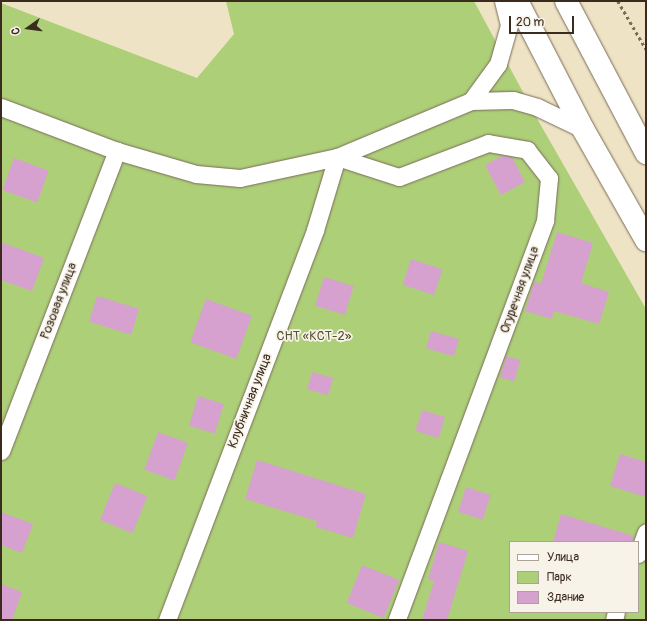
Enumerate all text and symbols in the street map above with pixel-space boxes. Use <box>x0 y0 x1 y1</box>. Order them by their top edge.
north arrow <box>8 8 48 48</box>
scale bar <box>511 8 576 34</box>
text: 20 m <box>516 15 544 30</box>
text: С <box>9 26 23 36</box>
street label: Огуречная улица <box>497 244 543 336</box>
street label: Розовая улица <box>37 261 81 341</box>
park label: СНТ «КСТ-2» <box>277 328 351 344</box>
street label: Клубничная улица <box>225 352 275 450</box>
legend <box>509 541 639 613</box>
text: Улица <box>547 550 579 565</box>
text: Парк <box>547 570 572 585</box>
text: Здание <box>547 590 584 605</box>

